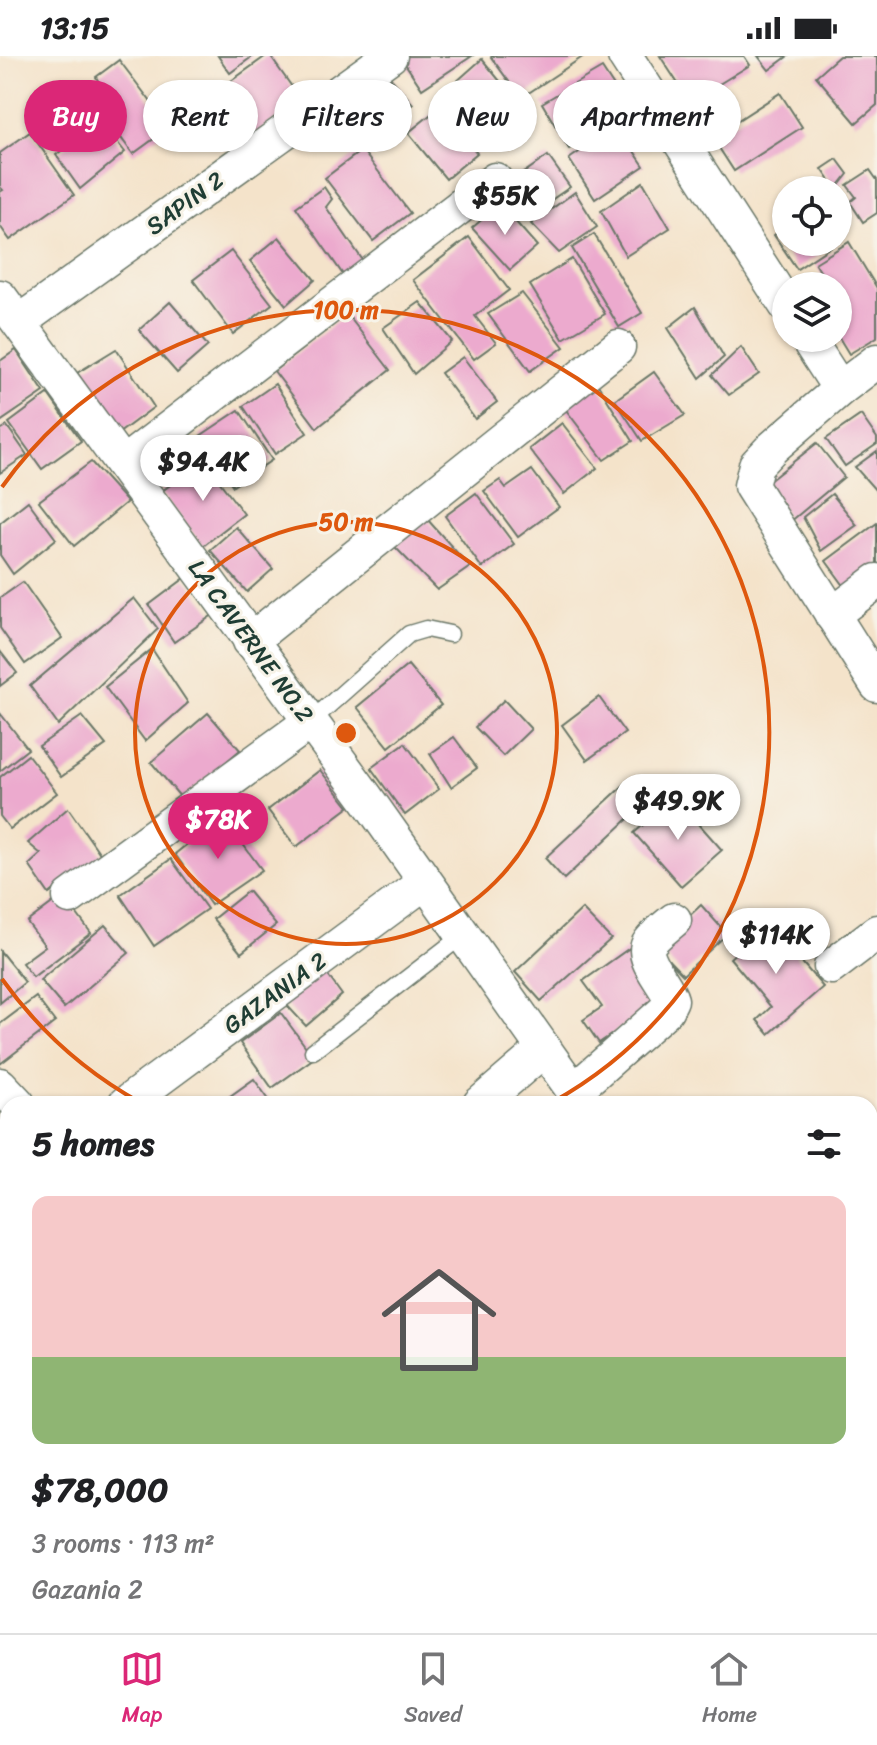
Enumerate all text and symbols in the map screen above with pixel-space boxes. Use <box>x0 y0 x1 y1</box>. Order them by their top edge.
text: 13:15 <box>40 1 110 55</box>
chip: Buy <box>24 80 127 152</box>
chip: Rent <box>143 80 258 152</box>
chip: Filters <box>274 80 412 152</box>
chip: New <box>428 80 537 152</box>
chip: Apartment <box>553 80 741 152</box>
street label: SAPIN 2 <box>137 160 234 246</box>
pin: $55K <box>458 169 552 237</box>
text: $55K <box>472 172 538 218</box>
map controls <box>772 176 852 352</box>
button: locate <box>772 176 852 256</box>
button: layers <box>772 272 852 352</box>
text: 100 m <box>313 289 379 331</box>
pin: $94.4K <box>138 435 268 503</box>
text: $94.4K <box>158 438 248 484</box>
text: 50 m <box>319 501 374 543</box>
street label: LA CAVERNE NO.2 <box>177 550 325 732</box>
centre of rings <box>332 719 360 747</box>
pin: $49.9K <box>613 774 743 842</box>
text: $49.9K <box>633 777 723 823</box>
pin: $78K <box>171 793 265 861</box>
text: $78K <box>186 796 250 842</box>
pin: $114K <box>720 908 832 976</box>
text: $114K <box>740 911 812 957</box>
street label: GAZANIA 2 <box>214 941 336 1045</box>
text: 5 homes <box>32 1114 154 1174</box>
icon: filters <box>802 1122 846 1166</box>
icon: home <box>367 1248 511 1392</box>
text: $78,000 <box>32 1460 168 1520</box>
text: 3 rooms · 113 m² <box>32 1520 215 1566</box>
text: Gazania 2 <box>32 1566 143 1612</box>
tab: Map <box>120 1647 164 1734</box>
tab: Saved <box>404 1647 462 1734</box>
tab: Home <box>702 1647 757 1734</box>

